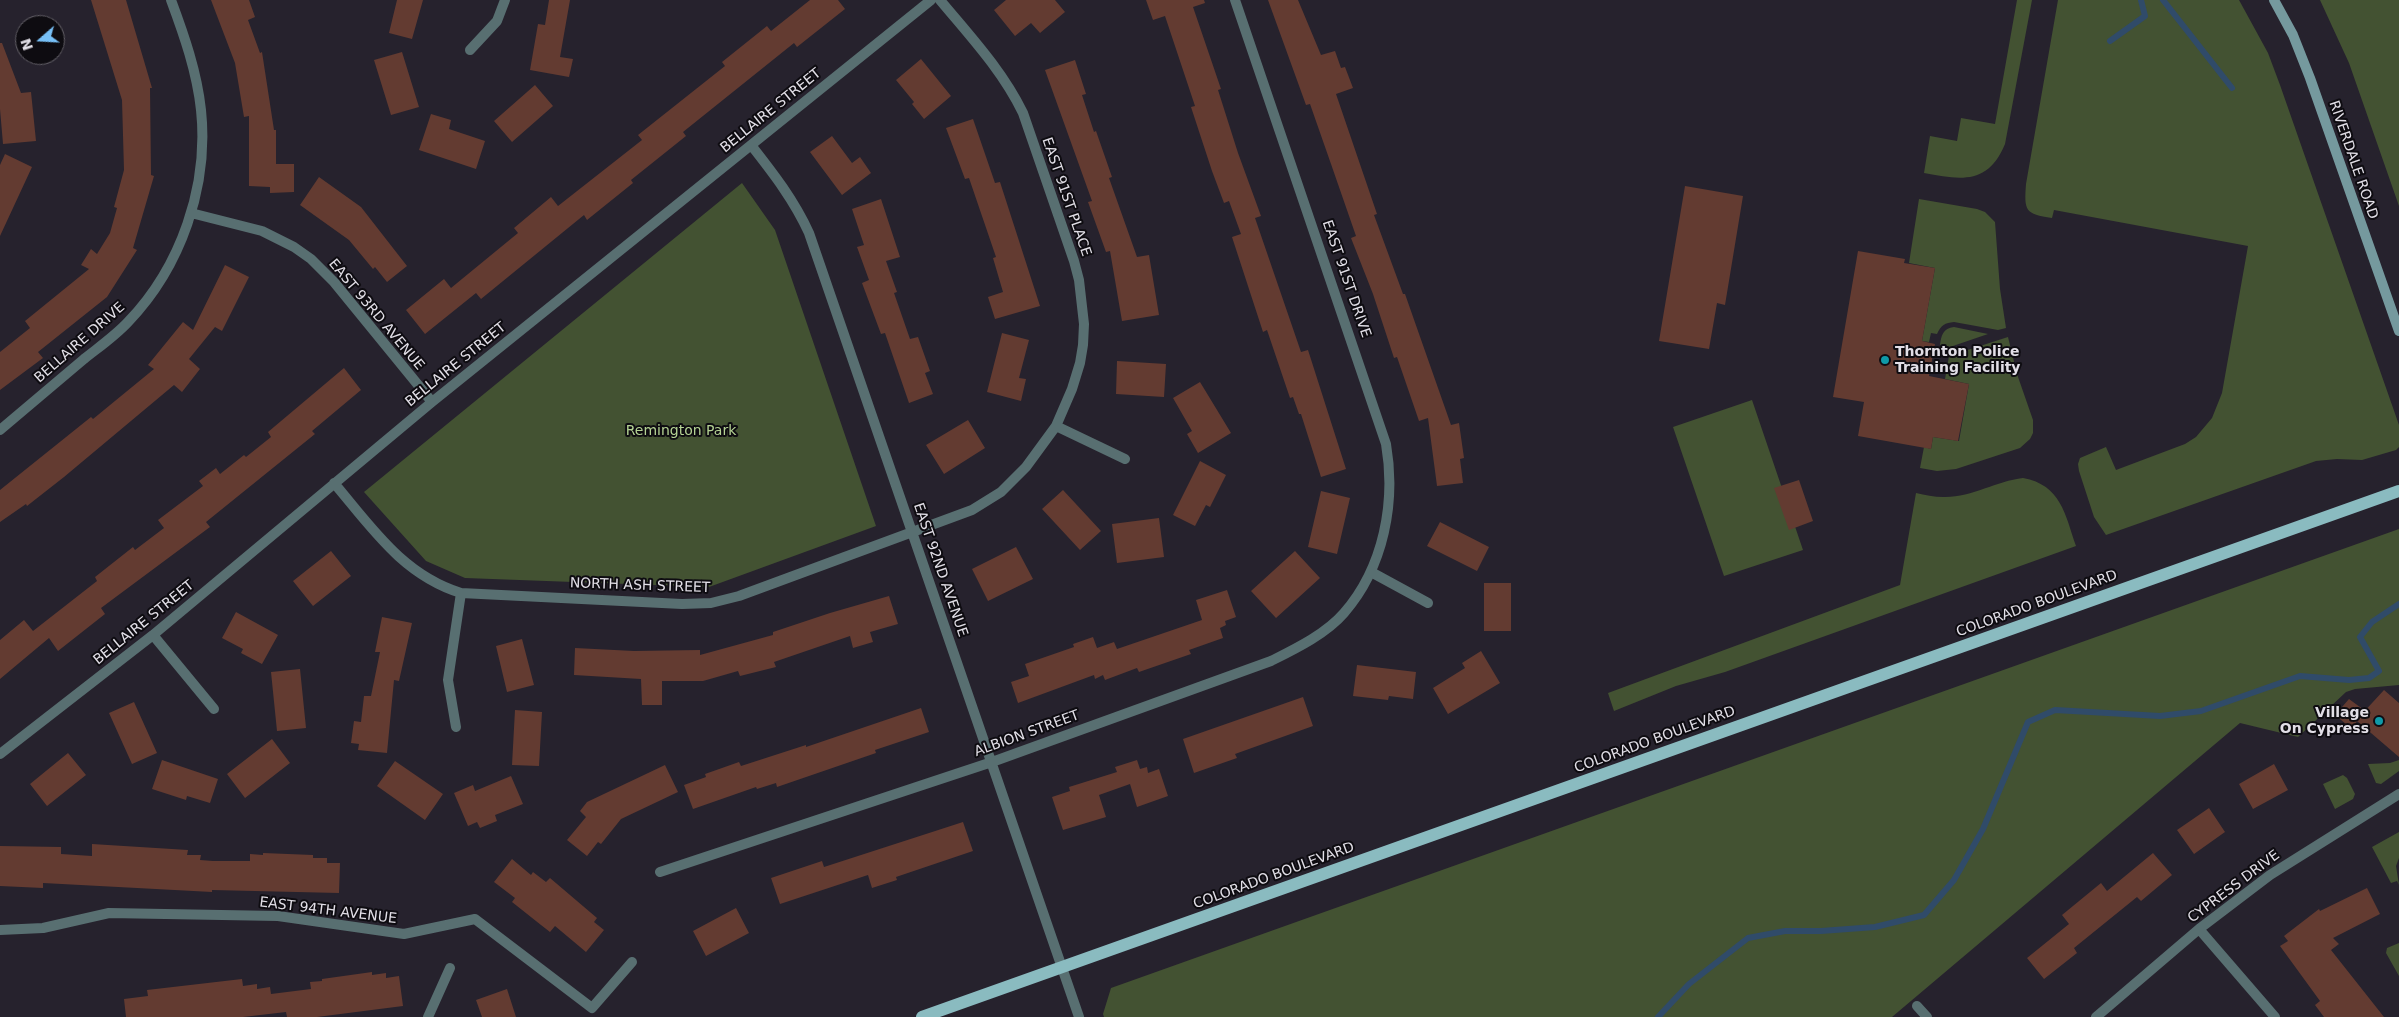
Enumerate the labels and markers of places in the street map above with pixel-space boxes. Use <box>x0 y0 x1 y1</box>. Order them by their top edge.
place label: Thornton Police Training Facility <box>1895 344 2020 377</box>
marker: Thornton Police Training Facility <box>1879 354 1891 366</box>
place label: Village On Cypress <box>2280 705 2369 738</box>
marker: Village On Cypress <box>2373 715 2385 727</box>

